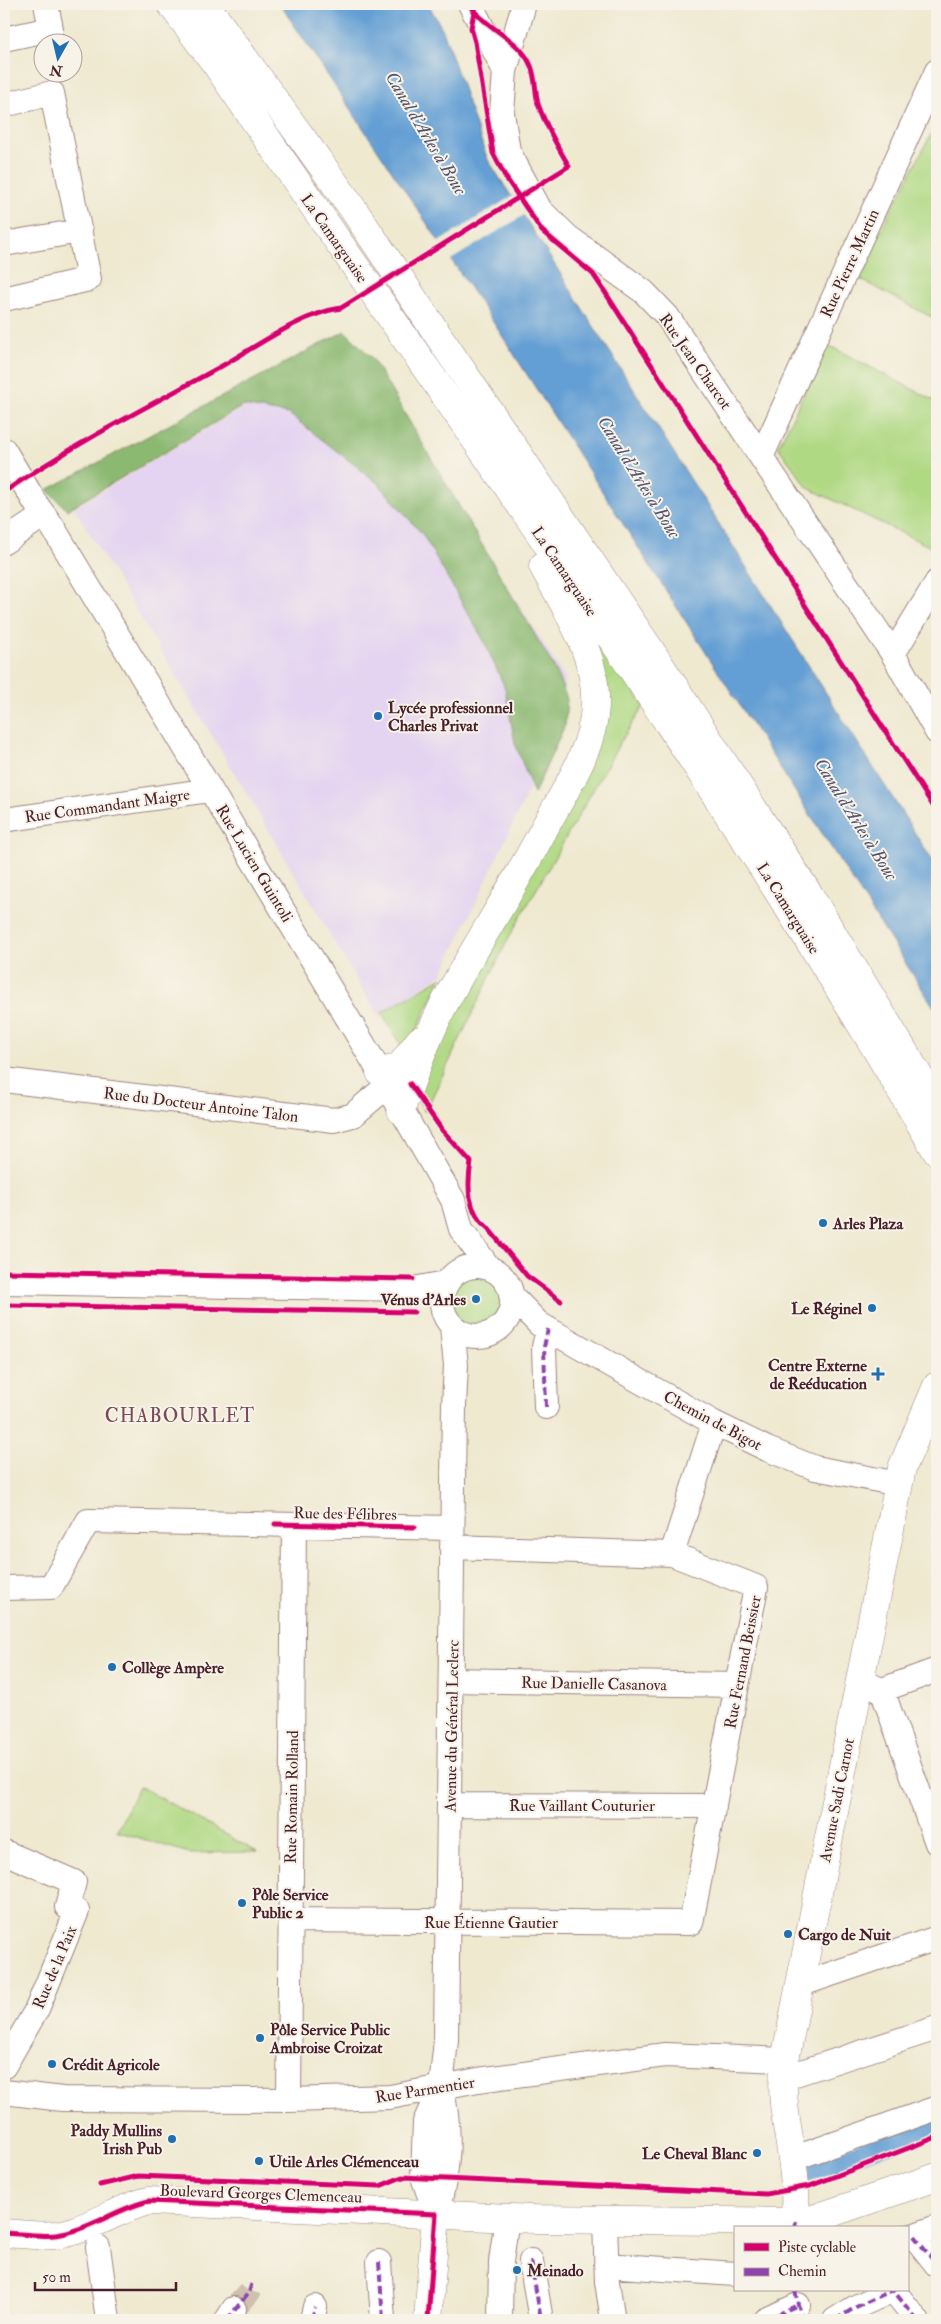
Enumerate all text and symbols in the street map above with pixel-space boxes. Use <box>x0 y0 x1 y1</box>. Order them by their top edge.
north arrow <box>32 32 82 82</box>
text: N <box>48 61 65 80</box>
water label: Canal d'Arles à Bouc <box>380 68 472 199</box>
street label: La Camarguaise <box>296 190 372 287</box>
street label: Rue Pierre Martin <box>816 206 884 321</box>
street label: Rue Jean Charcot <box>654 310 736 414</box>
water label: Canal d'Arles à Bouc <box>592 412 686 543</box>
street label: La Camarguaise <box>527 523 602 621</box>
place label: Lycée professionnel Charles Privat <box>388 698 514 736</box>
marker: Lycée professionnel Charles Privat <box>372 710 384 722</box>
water label: Canal d'Arles à Bouc <box>809 754 903 885</box>
street label: Rue Commandant Maigre <box>23 784 191 827</box>
street label: Rue Lucien Guintoli <box>211 801 297 926</box>
street label: La Camarguaise <box>752 859 824 958</box>
street label: Rue du Docteur Antoine Talon <box>102 1083 299 1127</box>
place label: Arles Plaza <box>832 1214 903 1234</box>
marker: Arles Plaza <box>817 1217 829 1229</box>
place label: Vénus d'Arles <box>379 1290 467 1310</box>
marker: Vénus d'Arles <box>470 1293 482 1305</box>
place label: Le Réginel <box>791 1299 863 1320</box>
marker: Le Réginel <box>866 1302 878 1314</box>
place label: Centre Externe de Reéducation <box>768 1356 868 1394</box>
marker: Centre Externe de Reéducation <box>871 1367 885 1381</box>
street label: Chemin de Bigot <box>660 1387 765 1455</box>
district label: CHABOURLET <box>105 1404 255 1428</box>
street label: Rue des Félibres <box>293 1503 397 1525</box>
street label: Rue Fernand Beissier <box>720 1594 766 1731</box>
street label: Avenue du Général Leclerc <box>440 1639 464 1813</box>
place label: Collège Ampère <box>122 1658 224 1679</box>
marker: Collège Ampère <box>106 1661 118 1673</box>
street label: Rue Danielle Casanova <box>521 1673 668 1695</box>
street label: Rue Romain Rolland <box>281 1730 303 1864</box>
street label: Avenue Sadi Carnot <box>815 1736 859 1865</box>
street label: Rue Vaillant Couturier <box>509 1796 655 1816</box>
place label: Pôle Service Public 2 <box>252 1885 329 1923</box>
marker: Pôle Service Public 2 <box>236 1897 248 1909</box>
street label: Rue Étienne Gautier <box>424 1912 558 1933</box>
street label: Rue de la Paix <box>28 1923 81 2012</box>
place label: Cargo de Nuit <box>798 1925 891 1946</box>
marker: Cargo de Nuit <box>782 1928 794 1940</box>
place label: Pôle Service Public Ambroise Croizat <box>269 2020 391 2058</box>
marker: Pôle Service Public Ambroise Croizat <box>254 2032 266 2044</box>
place label: Crédit Agricole <box>62 2055 160 2076</box>
marker: Crédit Agricole <box>46 2058 58 2070</box>
street label: Rue Parmentier <box>374 2072 476 2108</box>
place label: Paddy Mullins Irish Pub <box>71 2121 163 2159</box>
marker: Paddy Mullins Irish Pub <box>166 2133 178 2145</box>
place label: Le Cheval Blanc <box>642 2144 748 2164</box>
marker: Le Cheval Blanc <box>751 2147 763 2159</box>
place label: Utile Arles Clémenceau <box>269 2152 420 2172</box>
marker: Utile Arles Clémenceau <box>253 2155 265 2167</box>
street label: Boulevard Georges Clemenceau <box>159 2180 363 2208</box>
legend <box>734 2226 908 2292</box>
text: Piste cyclable <box>778 2238 856 2257</box>
scale bar <box>35 2259 176 2291</box>
place label: Meinado <box>526 2261 584 2281</box>
text: Chemin <box>778 2262 827 2281</box>
marker: Meinado <box>511 2264 523 2276</box>
text: 50 m <box>42 2268 71 2287</box>

